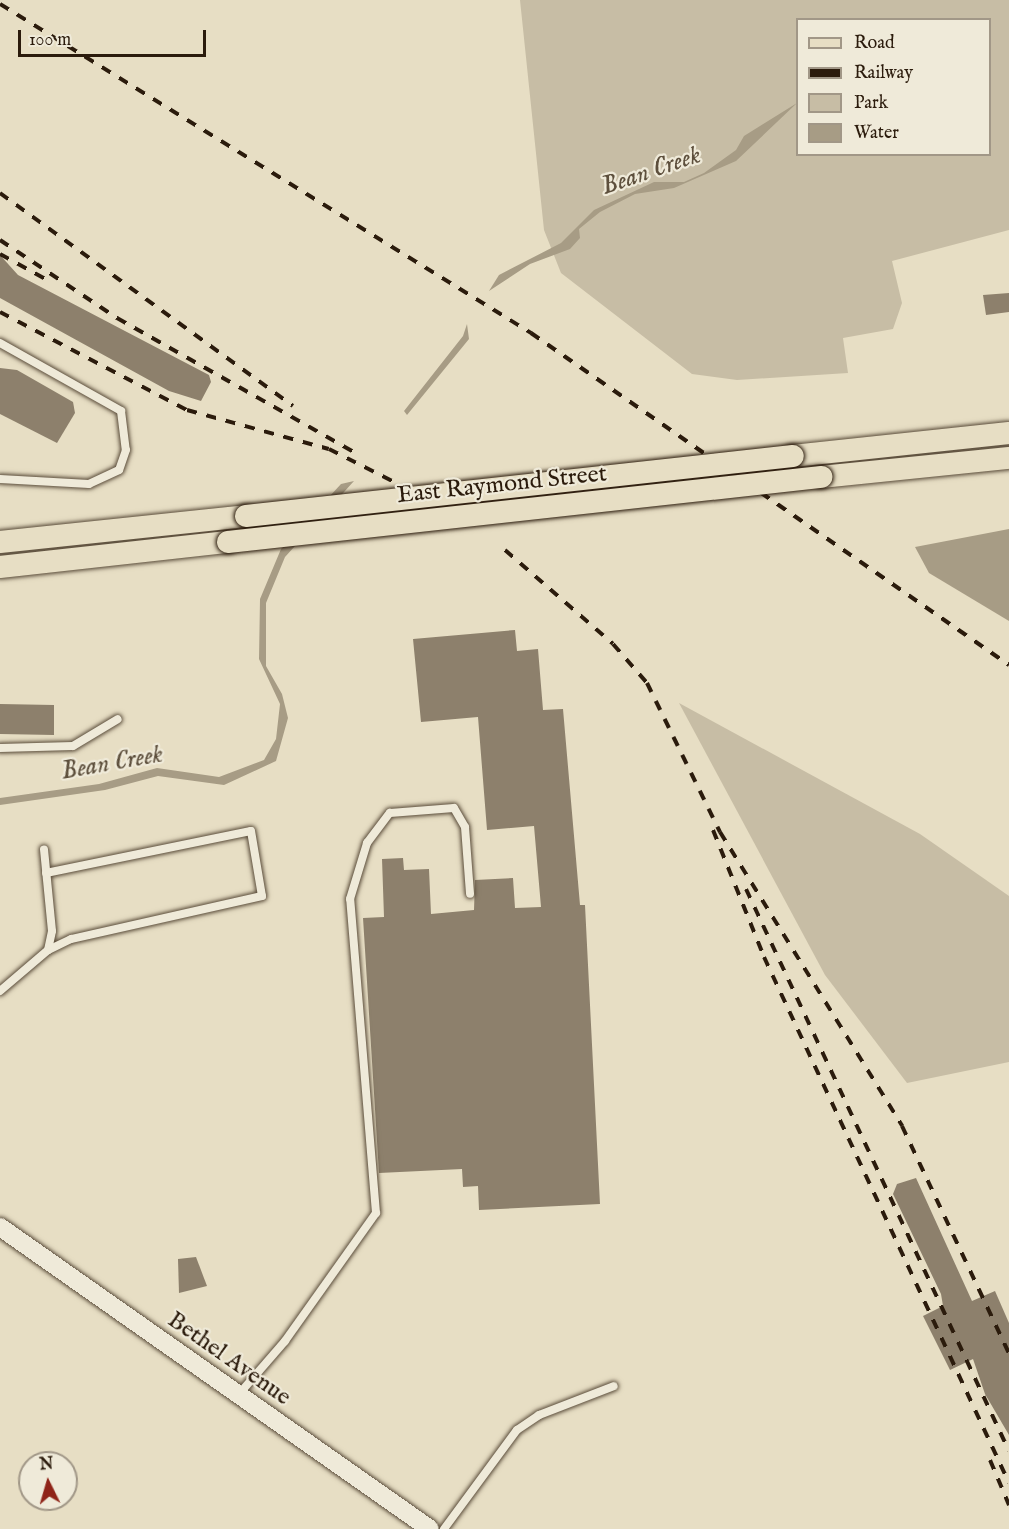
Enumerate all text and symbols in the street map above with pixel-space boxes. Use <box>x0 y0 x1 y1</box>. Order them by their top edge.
scale bar <box>21 18 208 56</box>
legend <box>796 18 991 156</box>
text: 100 m <box>29 29 71 52</box>
text: Road <box>854 32 895 55</box>
text: Railway <box>854 62 913 85</box>
text: Park <box>854 92 888 115</box>
text: Water <box>854 122 899 145</box>
water label: Bean Creek <box>597 139 705 203</box>
street label: East Raymond Street <box>396 460 608 510</box>
water label: Bean Creek <box>59 739 165 787</box>
street label: Bethel Avenue <box>162 1306 296 1412</box>
north arrow <box>18 1451 78 1511</box>
text: N <box>39 1454 54 1476</box>

